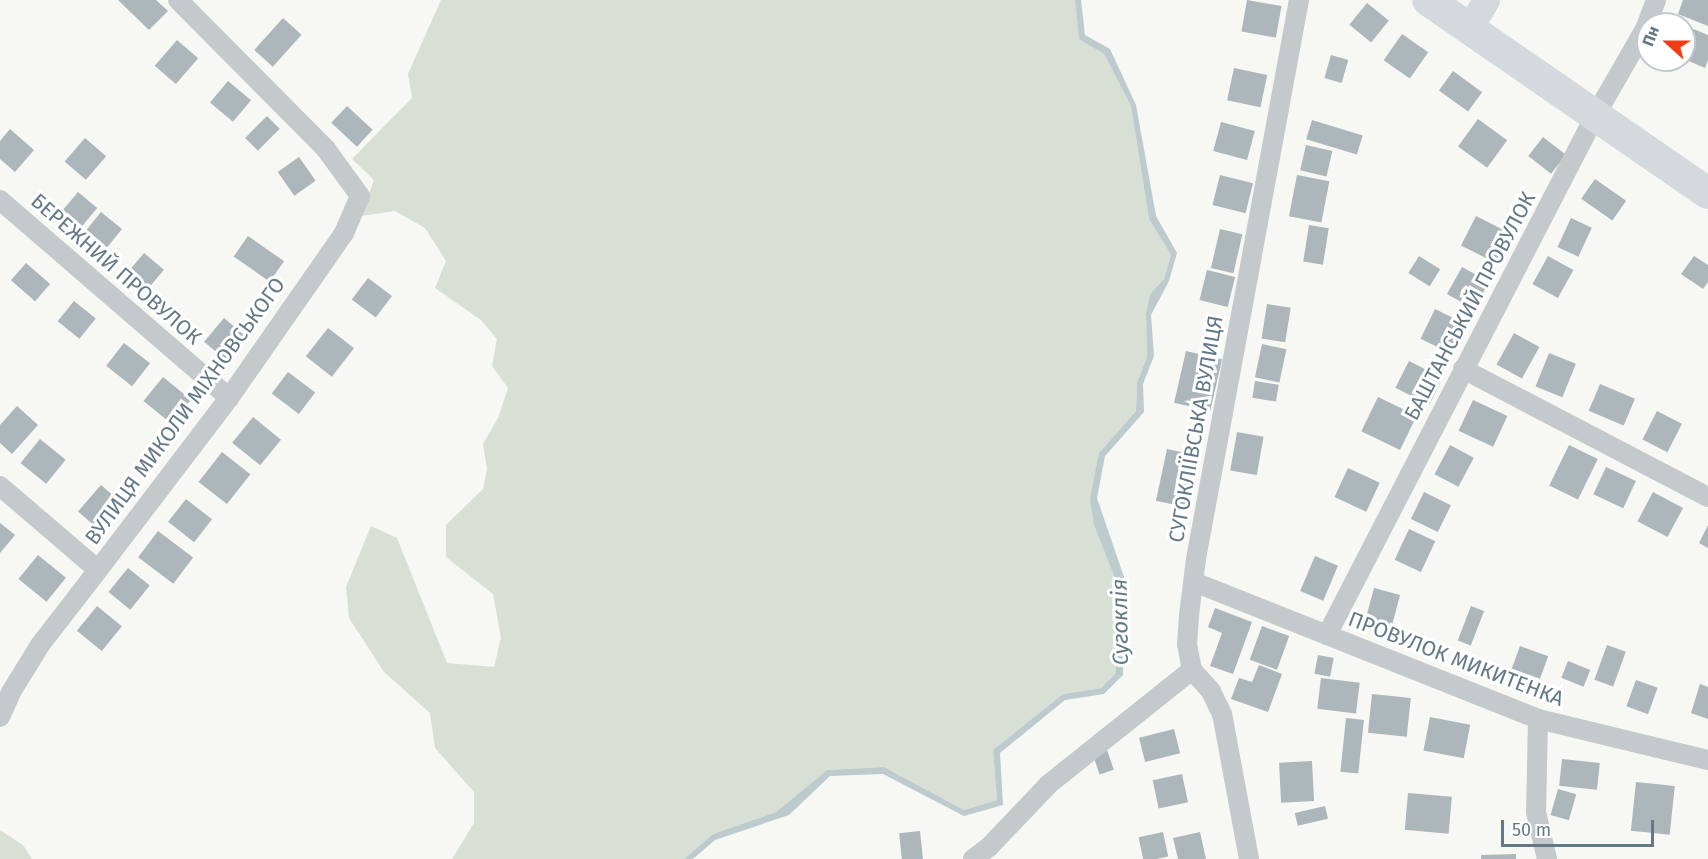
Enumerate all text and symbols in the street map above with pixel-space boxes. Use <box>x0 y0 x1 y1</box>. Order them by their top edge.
north arrow <box>1636 12 1696 72</box>
text: Пн <box>1638 23 1663 49</box>
street label: БЕРЕЖНИЙ ПРОВУЛОК <box>26 188 206 350</box>
street label: БАШТАНСЬКИЙ ПРОВУЛОК <box>1399 188 1541 424</box>
street label: ВУЛИЦЯ МИКОЛИ МІХНОВСЬКОГО <box>80 273 290 549</box>
street label: СУГОКЛІЇВСЬКА ВУЛИЦЯ <box>1164 314 1228 544</box>
water label: Сугоклія <box>1106 578 1134 666</box>
street label: ПРОВУЛОК МИКИТЕНКА <box>1345 606 1567 712</box>
scale bar <box>1504 808 1657 846</box>
text: 50 m <box>1512 819 1551 841</box>

